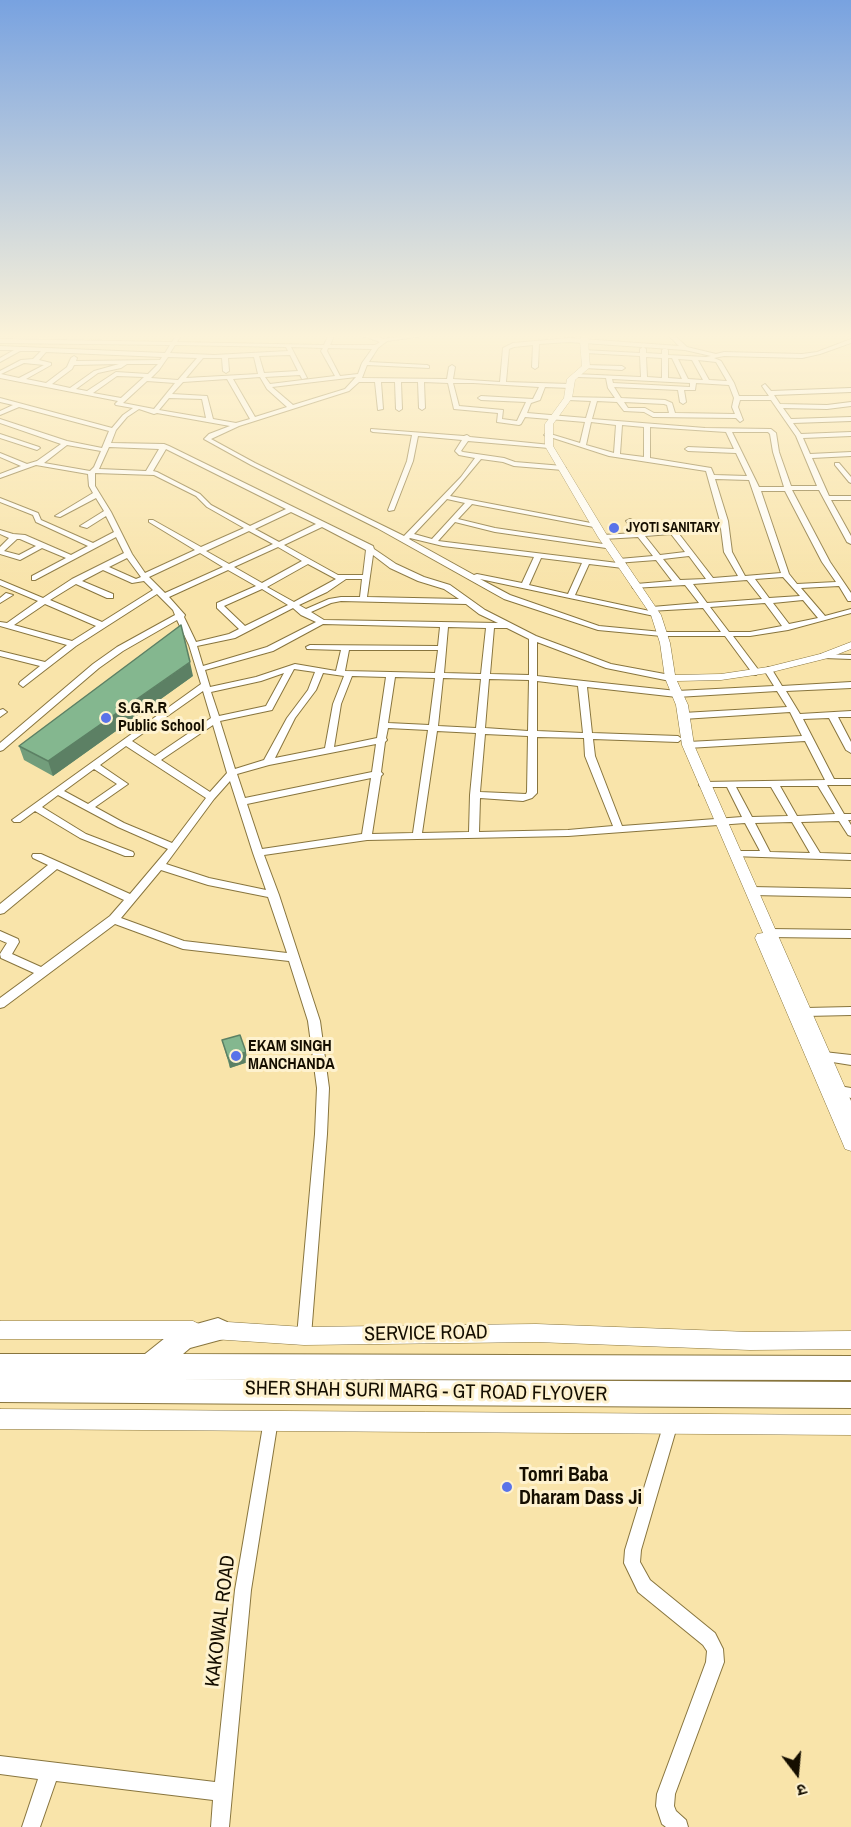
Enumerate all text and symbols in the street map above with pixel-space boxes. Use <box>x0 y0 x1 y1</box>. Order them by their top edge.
place label: JYOTI SANITARY <box>626 520 720 536</box>
marker: JYOTI SANITARY <box>607 521 621 535</box>
place label: S.G.R.R Public School <box>118 699 205 737</box>
marker: S.G.R.R Public School <box>99 711 113 725</box>
place label: EKAM SINGH MANCHANDA <box>248 1037 335 1075</box>
marker: EKAM SINGH MANCHANDA <box>229 1049 243 1063</box>
street label: SERVICE ROAD <box>364 1321 488 1347</box>
street label: SHER SHAH SURI MARG - GT ROAD FLYOVER <box>245 1377 607 1407</box>
place label: Tomri Baba Dharam Dass Ji <box>519 1464 642 1511</box>
marker: Tomri Baba Dharam Dass Ji <box>500 1480 514 1494</box>
street label: KAKOWAL ROAD <box>201 1554 241 1688</box>
north arrow <box>767 1743 827 1803</box>
text: उ <box>794 1778 809 1802</box>

